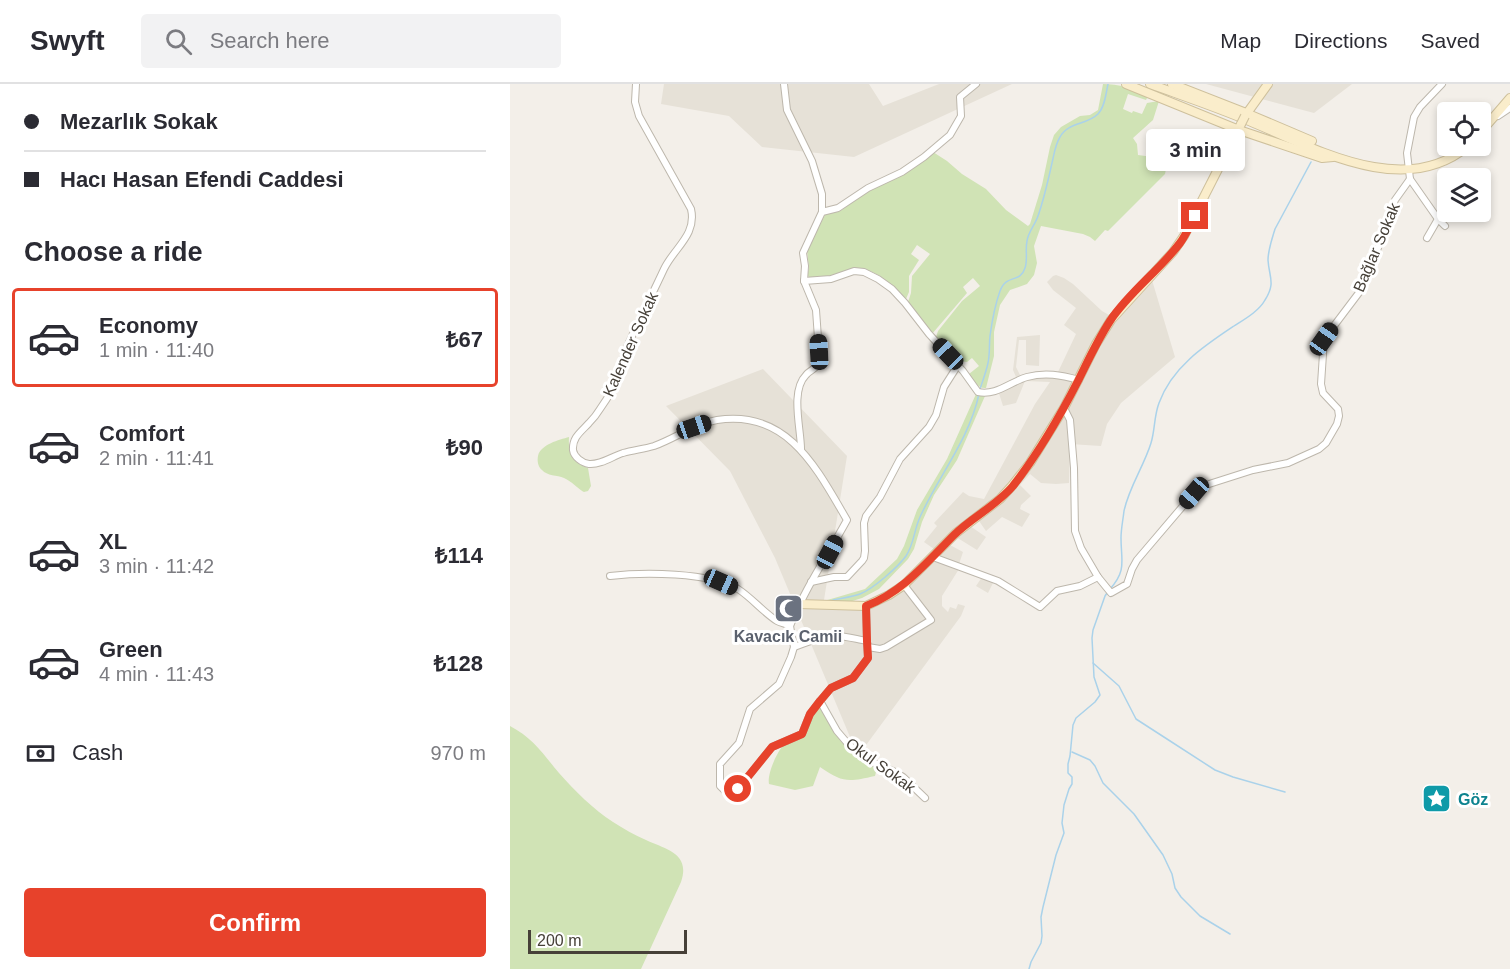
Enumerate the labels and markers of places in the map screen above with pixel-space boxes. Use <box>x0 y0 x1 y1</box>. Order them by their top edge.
mosque icon: Kavacık Camii <box>772 592 804 624</box>
place label: Kavacık Camii <box>734 628 842 645</box>
place icon: Göz <box>1421 783 1453 815</box>
place label: Göz <box>1458 791 1488 808</box>

